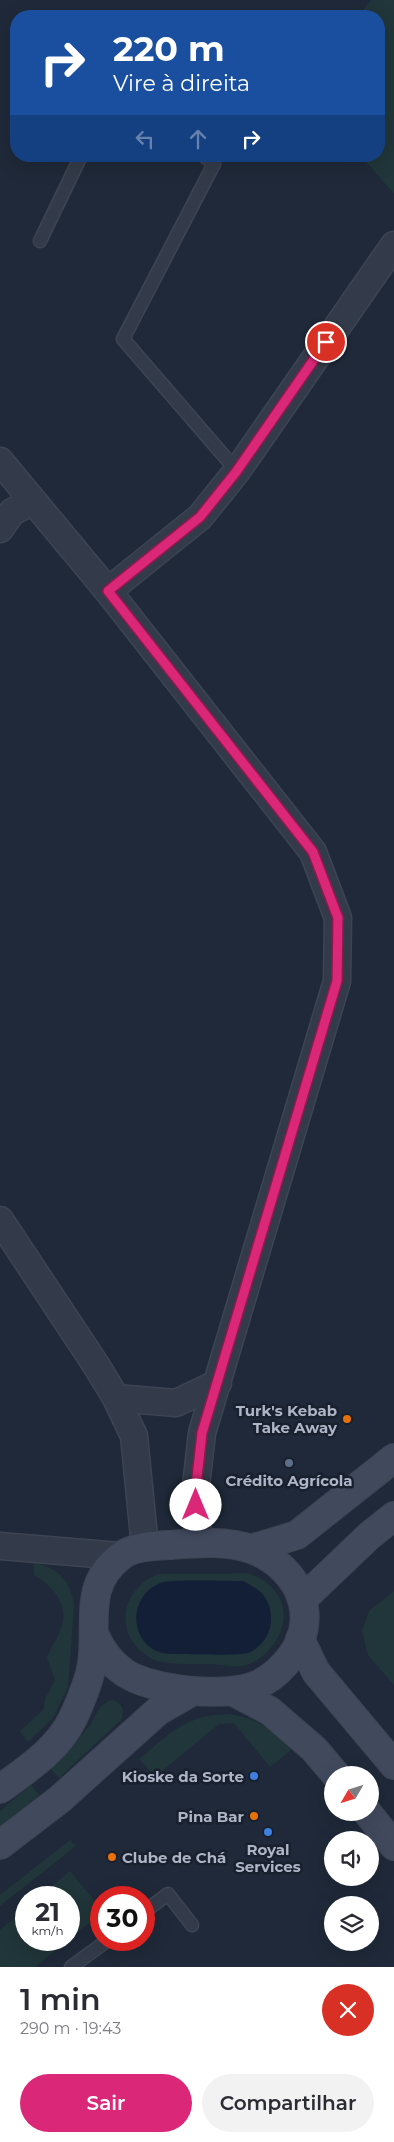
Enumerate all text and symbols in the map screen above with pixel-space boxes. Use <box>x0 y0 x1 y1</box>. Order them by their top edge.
text: 220 m <box>113 27 225 70</box>
icon: right <box>30 30 95 95</box>
text: Vire à direita <box>113 70 250 97</box>
icon: left <box>131 125 159 153</box>
icon: ahead <box>184 125 212 153</box>
icon: right <box>237 125 265 153</box>
pin <box>305 321 347 363</box>
icon: arrive <box>312 328 340 356</box>
place label: Turk's Kebab Take Away <box>236 1401 338 1437</box>
marker: Turk's Kebab Take Away <box>341 1413 353 1425</box>
marker: Crédito Agrícola <box>283 1457 295 1469</box>
place label: Crédito Agrícola <box>225 1471 353 1490</box>
position arrow <box>169 1478 221 1530</box>
north arrow <box>324 1766 379 1821</box>
map controls <box>324 1766 379 1951</box>
place label: Kioske da Sorte <box>122 1767 244 1786</box>
marker: Kioske da Sorte <box>248 1770 260 1782</box>
place label: Pina Bar <box>177 1807 245 1826</box>
marker: Pina Bar <box>248 1810 260 1822</box>
marker: Royal Services <box>262 1826 274 1838</box>
button: sound <box>324 1831 379 1886</box>
place label: Royal Services <box>235 1840 301 1876</box>
place label: Clube de Chá <box>122 1848 226 1867</box>
marker: Clube de Chá <box>106 1851 118 1863</box>
speed limit sign: 30 <box>90 1886 155 1951</box>
button: layers <box>324 1896 379 1951</box>
text: 21 <box>35 1897 60 1927</box>
text: km/h <box>31 1923 64 1938</box>
text: 1 min <box>20 1981 101 2018</box>
button: close <box>322 1984 374 2036</box>
text: 290 m · 19:43 <box>20 2019 121 2038</box>
button: Sair <box>20 2074 192 2132</box>
button: Compartilhar <box>202 2074 374 2132</box>

